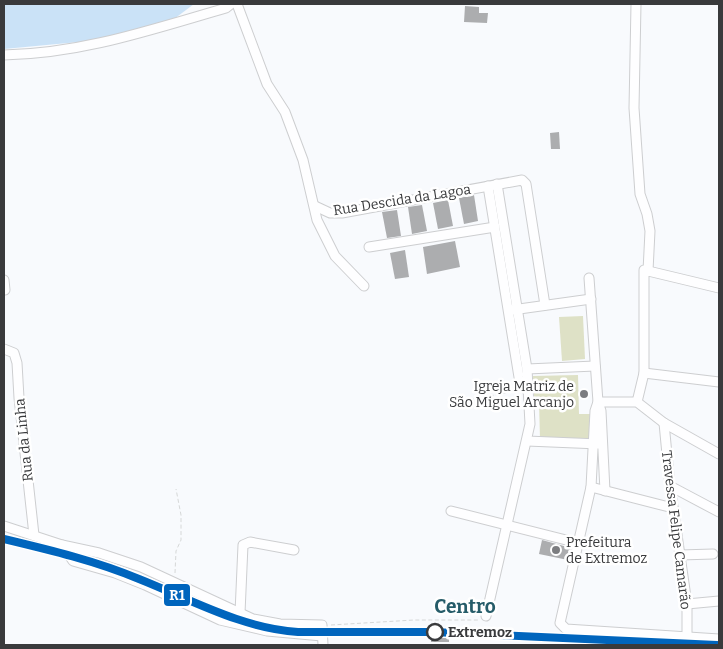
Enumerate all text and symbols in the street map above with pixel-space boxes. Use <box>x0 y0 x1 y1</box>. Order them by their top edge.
street label: Rua Descida da Lagoa <box>332 181 472 219</box>
place label: Igreja Matriz de São Miguel Arcanjo <box>449 378 574 411</box>
marker: Igreja Matriz de São Miguel Arcanjo <box>578 388 590 400</box>
street label: Rua da Linha <box>11 397 37 482</box>
street label: Travessa Felipe Camarão <box>658 449 694 611</box>
place label: Prefeitura de Extremoz <box>566 534 648 567</box>
marker: Prefeitura de Extremoz <box>550 544 562 556</box>
line badge: R1 <box>163 583 191 607</box>
text: R1 <box>169 587 185 604</box>
district label: Centro <box>434 595 496 618</box>
marker: Extremoz <box>426 623 444 641</box>
place label: Extremoz <box>448 624 512 641</box>

